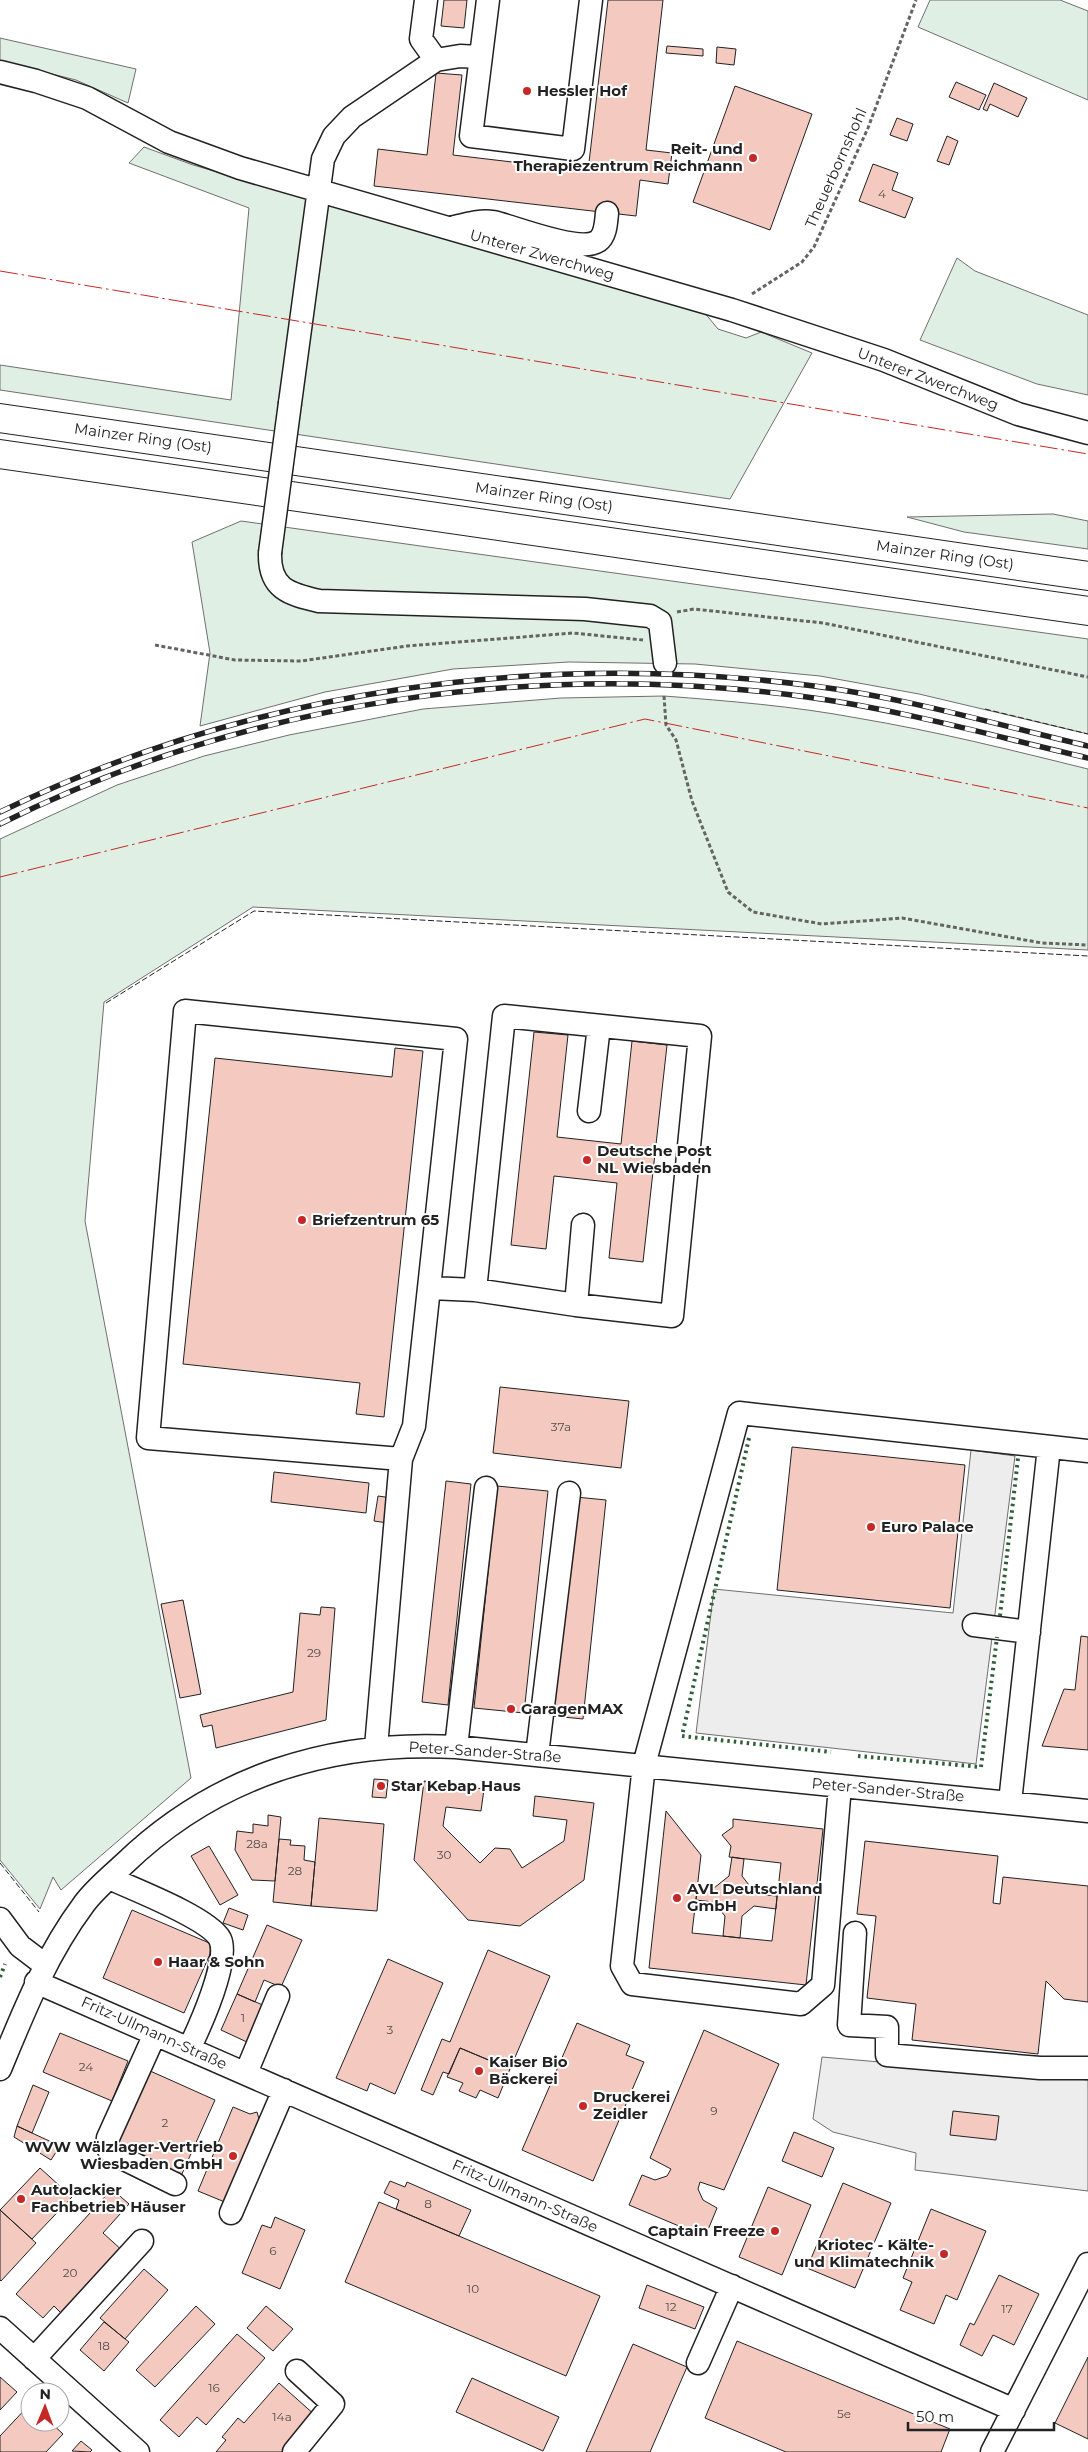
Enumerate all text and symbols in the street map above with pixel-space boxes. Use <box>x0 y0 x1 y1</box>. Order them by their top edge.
place label: Hessler Hof <box>537 81 628 100</box>
marker: Hessler Hof <box>521 85 533 97</box>
street label: Theuerbornshohl <box>801 105 871 231</box>
place label: Reit- und Therapiezentrum Reichmann <box>513 139 743 175</box>
marker: Reit- und Therapiezentrum Reichmann <box>747 152 759 164</box>
house number: 4 <box>878 186 886 201</box>
street label: Unterer Zwerchweg <box>468 225 617 284</box>
street label: Unterer Zwerchweg <box>855 343 1001 414</box>
street label: Mainzer Ring (Ost) <box>73 418 213 457</box>
street label: Mainzer Ring (Ost) <box>474 477 614 516</box>
street label: Mainzer Ring (Ost) <box>875 535 1015 574</box>
place label: Deutsche Post NL Wiesbaden <box>597 1141 712 1177</box>
marker: Deutsche Post NL Wiesbaden <box>581 1154 593 1166</box>
place label: Briefzentrum 65 <box>312 1210 439 1229</box>
marker: Briefzentrum 65 <box>296 1214 308 1226</box>
house number: 37a <box>551 1419 571 1434</box>
place label: Euro Palace <box>881 1517 974 1536</box>
marker: Euro Palace <box>865 1521 877 1533</box>
house number: 29 <box>307 1645 321 1660</box>
place label: GaragenMAX <box>521 1699 624 1718</box>
marker: GaragenMAX <box>505 1703 517 1715</box>
street label: Peter-Sander-Straße <box>408 1737 562 1766</box>
street label: Peter-Sander-Straße <box>811 1773 965 1806</box>
place label: Star Kebap Haus <box>391 1776 521 1795</box>
marker: Star Kebap Haus <box>375 1780 387 1792</box>
house number: 28a <box>246 1836 268 1851</box>
house number: 30 <box>437 1847 451 1862</box>
house number: 28 <box>288 1863 303 1878</box>
place label: AVL Deutschland GmbH <box>686 1879 823 1915</box>
marker: AVL Deutschland GmbH <box>671 1892 683 1904</box>
place label: Haar & Sohn <box>168 1952 265 1971</box>
marker: Haar & Sohn <box>152 1956 164 1968</box>
street label: Fritz-Ullmann-Straße <box>78 1992 230 2073</box>
house number: 1 <box>241 2010 245 2025</box>
house number: 3 <box>387 2022 394 2037</box>
place label: Kaiser Bio Bäckerei <box>489 2052 568 2088</box>
house number: 24 <box>79 2059 93 2074</box>
marker: Kaiser Bio Bäckerei <box>473 2065 485 2077</box>
place label: Druckerei Zeidler <box>593 2087 670 2123</box>
marker: Druckerei Zeidler <box>577 2100 589 2112</box>
house number: 9 <box>710 2103 718 2118</box>
house number: 2 <box>162 2115 169 2130</box>
place label: WVW Wälzlager-Vertrieb Wiesbaden GmbH <box>25 2137 223 2173</box>
marker: WVW Wälzlager-Vertrieb Wiesbaden GmbH <box>227 2150 239 2162</box>
street label: Fritz-Ullmann-Straße <box>449 2155 601 2236</box>
place label: Autolackier Fachbetrieb Häuser <box>30 2180 186 2216</box>
marker: Autolackier Fachbetrieb Häuser <box>15 2193 27 2205</box>
house number: 8 <box>424 2196 432 2211</box>
place label: Captain Freeze <box>648 2221 765 2240</box>
marker: Captain Freeze <box>769 2225 781 2237</box>
place label: Kriotec - Kälte- und Klimatechnik <box>794 2235 934 2271</box>
house number: 6 <box>269 2243 277 2258</box>
marker: Kriotec - Kälte- und Klimatechnik <box>938 2248 950 2260</box>
house number: 20 <box>63 2265 77 2280</box>
house number: 10 <box>467 2281 479 2296</box>
house number: 12 <box>665 2299 677 2314</box>
house number: 17 <box>1001 2301 1013 2316</box>
house number: 18 <box>98 2338 110 2353</box>
house number: 16 <box>208 2380 220 2395</box>
north arrow <box>20 2382 70 2432</box>
text: N <box>39 2385 51 2403</box>
scale bar <box>908 2400 1054 2432</box>
house number: 5e <box>837 2406 851 2421</box>
text: 50 m <box>916 2407 954 2426</box>
house number: 14a <box>272 2409 292 2424</box>

